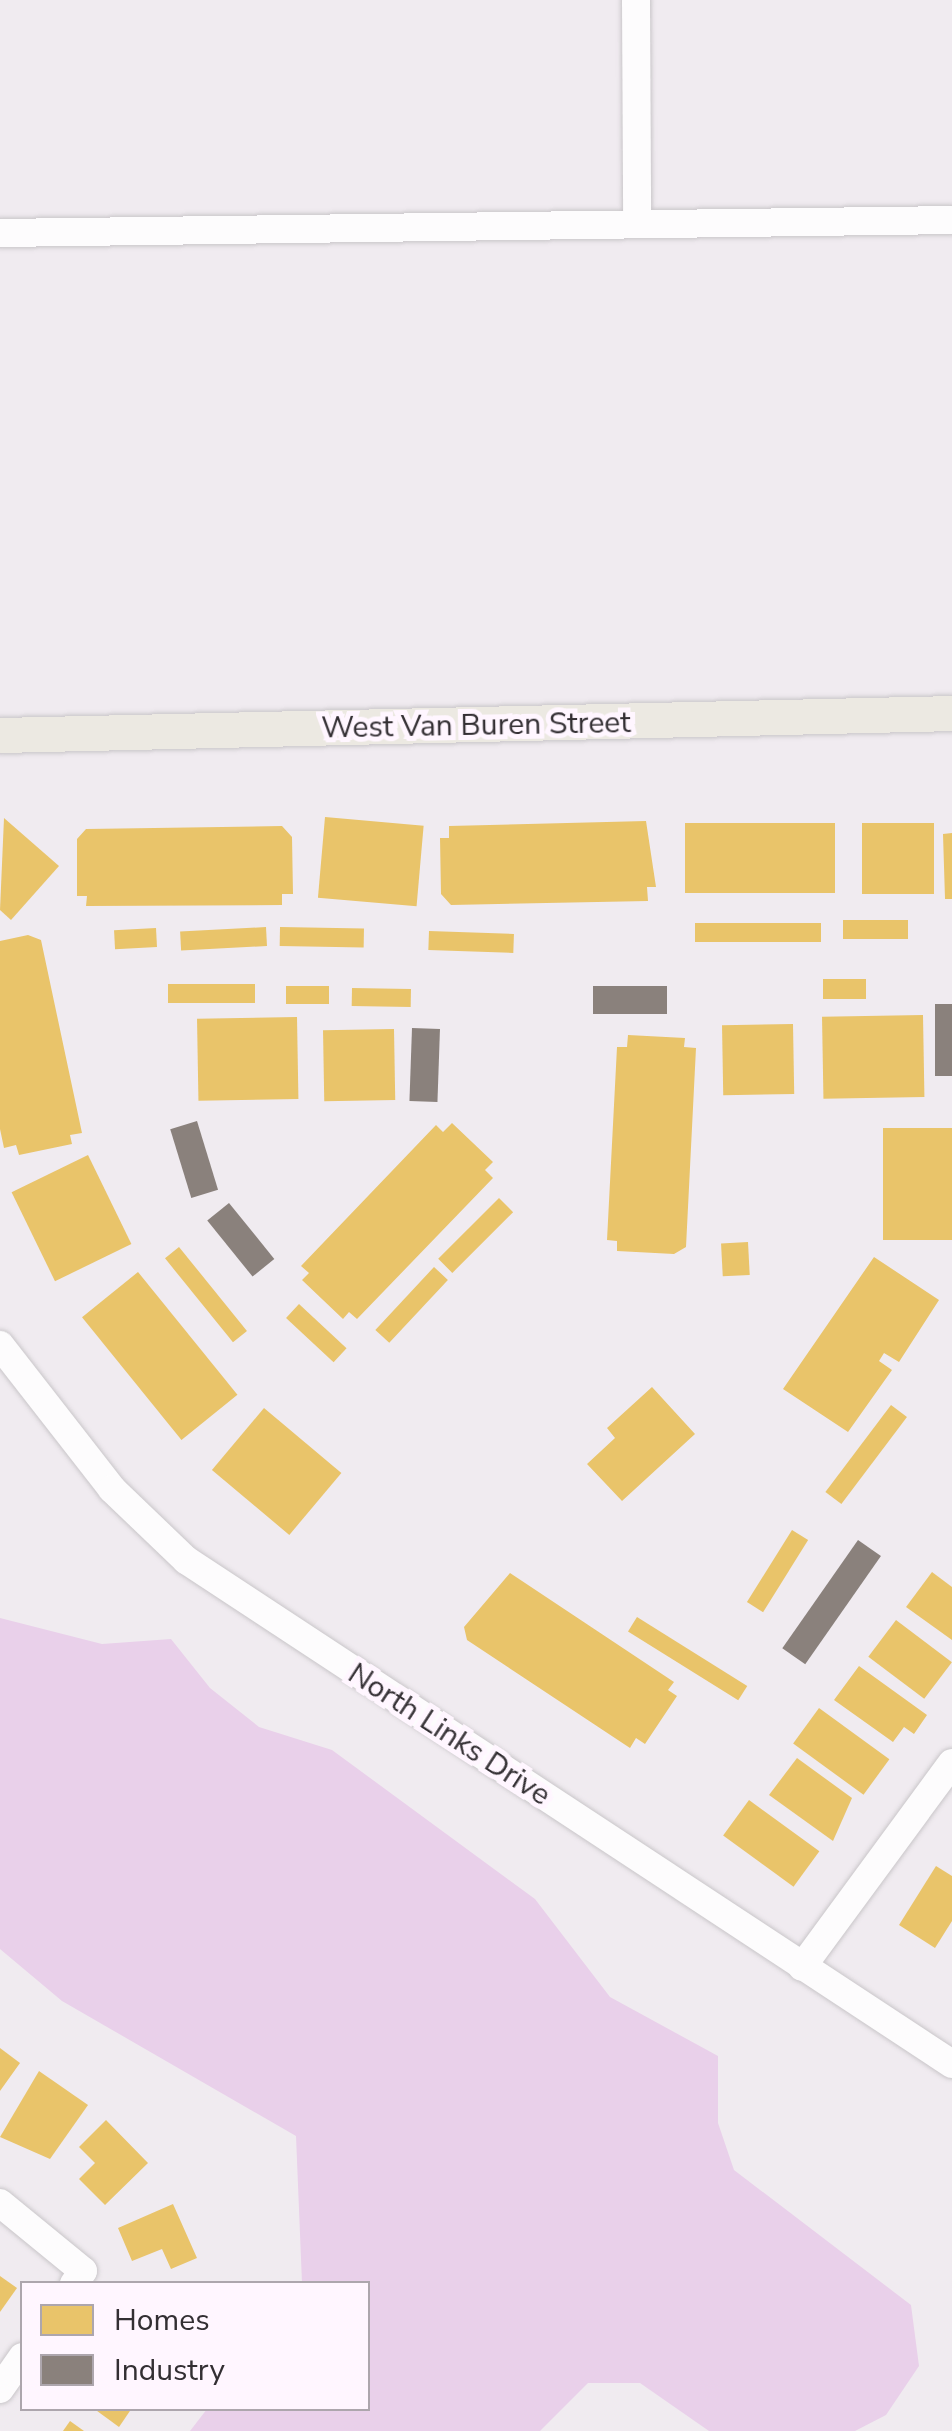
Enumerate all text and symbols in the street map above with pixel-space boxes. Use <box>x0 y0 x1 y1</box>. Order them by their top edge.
street label: West Van Buren Street <box>321 705 631 747</box>
street label: North Links Drive <box>341 1656 557 1814</box>
legend <box>20 2281 370 2411</box>
text: Homes <box>114 2300 210 2341</box>
text: Industry <box>114 2350 225 2391</box>

